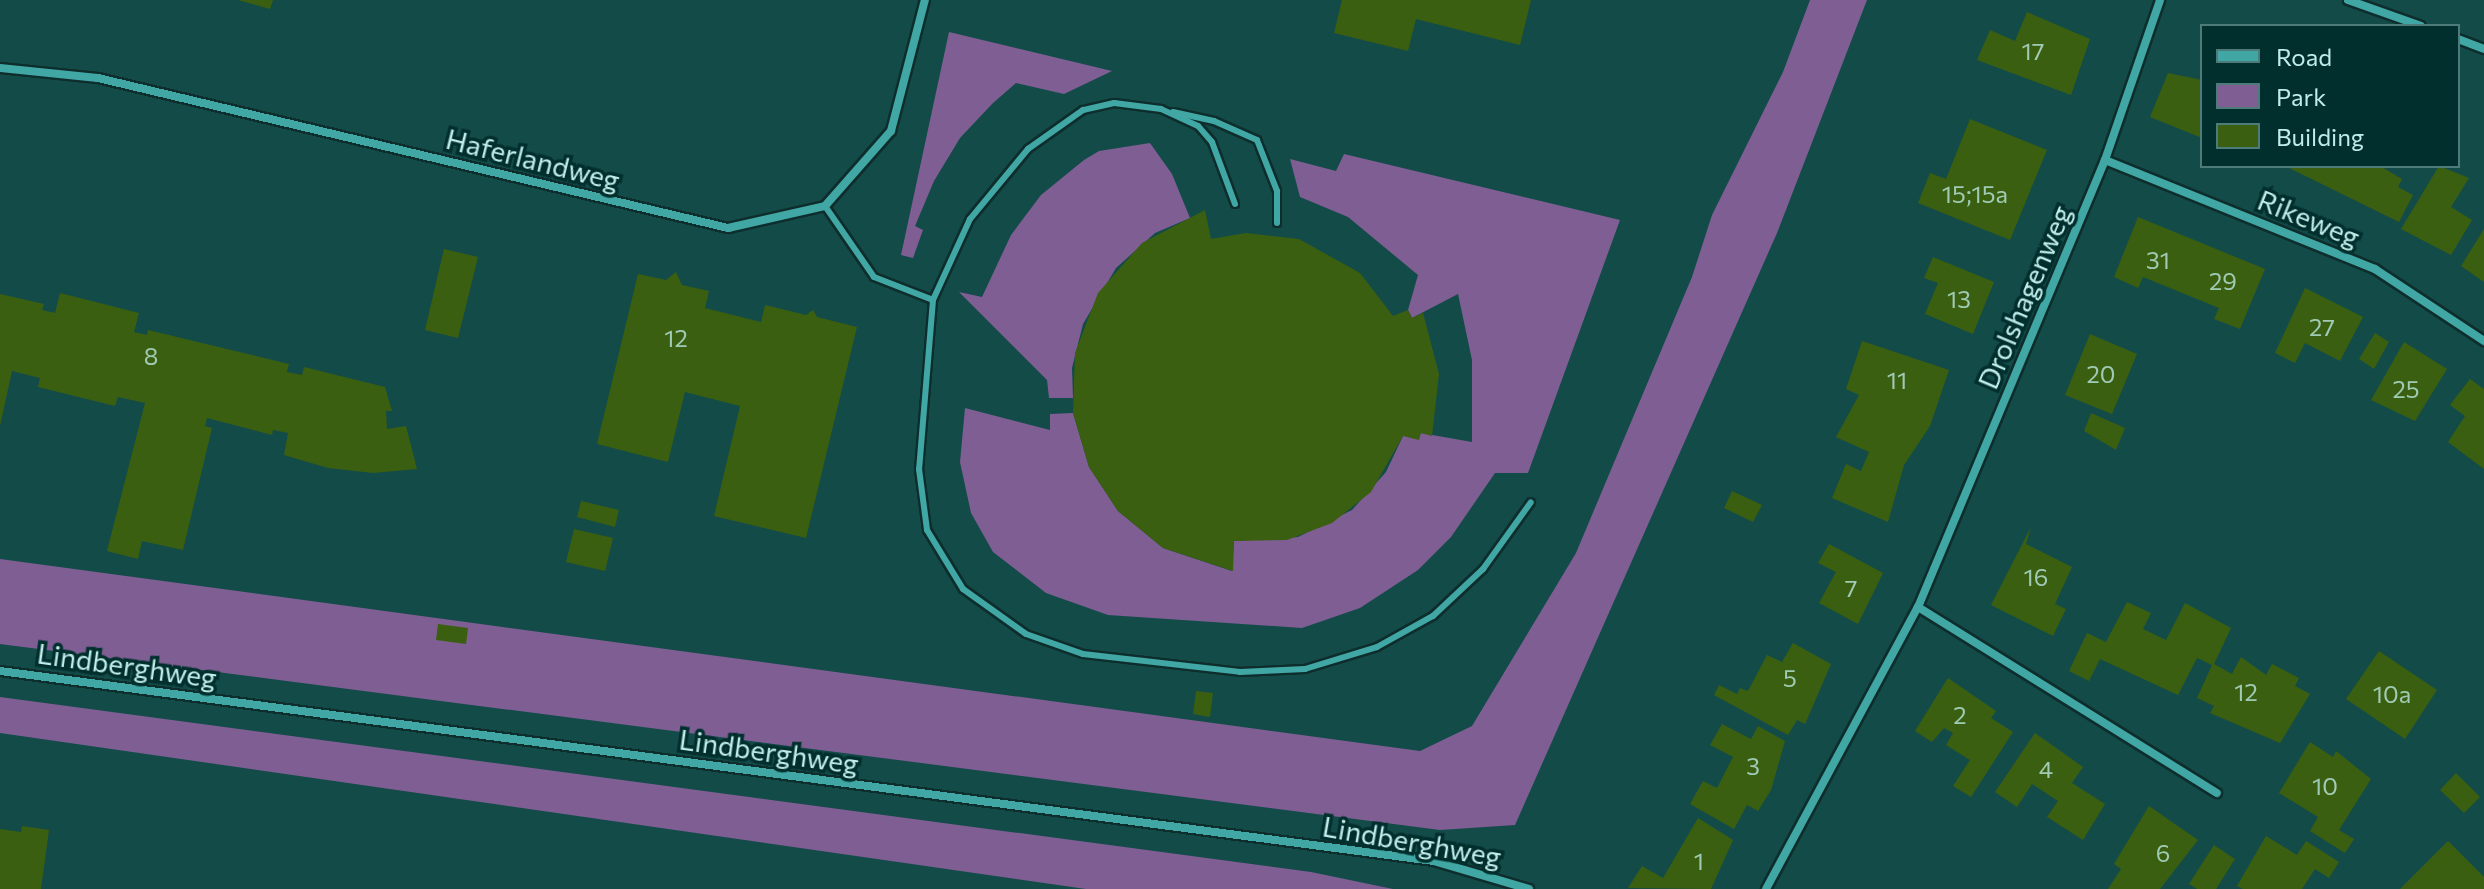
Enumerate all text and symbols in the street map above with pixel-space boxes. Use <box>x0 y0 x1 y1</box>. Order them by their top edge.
legend <box>2200 24 2460 168</box>
house number: 17 <box>2022 37 2044 65</box>
text: Road <box>2276 42 2332 71</box>
text: Park <box>2276 82 2326 111</box>
street label: Haferlandweg <box>443 121 623 197</box>
text: Building <box>2276 122 2364 151</box>
house number: 15;15a <box>1942 180 2008 208</box>
street label: Rikeweg <box>2253 182 2365 254</box>
street label: Drolshagenweg <box>1970 200 2078 394</box>
house number: 31 <box>2146 246 2170 274</box>
house number: 29 <box>2209 267 2237 295</box>
house number: 13 <box>1947 285 1971 313</box>
house number: 27 <box>2309 313 2335 341</box>
house number: 12 <box>664 324 688 352</box>
house number: 8 <box>144 342 158 370</box>
house number: 20 <box>2087 360 2115 388</box>
house number: 11 <box>1887 366 1907 394</box>
house number: 25 <box>2392 375 2420 403</box>
house number: 16 <box>2024 563 2048 591</box>
house number: 7 <box>1845 574 1857 602</box>
street label: Lindberghweg <box>35 636 219 694</box>
house number: 5 <box>1783 664 1797 692</box>
house number: 12 <box>2234 678 2258 706</box>
house number: 10a <box>2373 680 2411 708</box>
house number: 2 <box>1953 701 1967 729</box>
street label: Lindberghweg <box>677 722 861 780</box>
house number: 3 <box>1746 752 1760 780</box>
house number: 4 <box>2039 755 2053 783</box>
house number: 10 <box>2312 772 2338 800</box>
street label: Lindberghweg <box>1320 809 1504 873</box>
house number: 6 <box>2156 839 2170 867</box>
house number: 1 <box>1694 847 1704 875</box>

